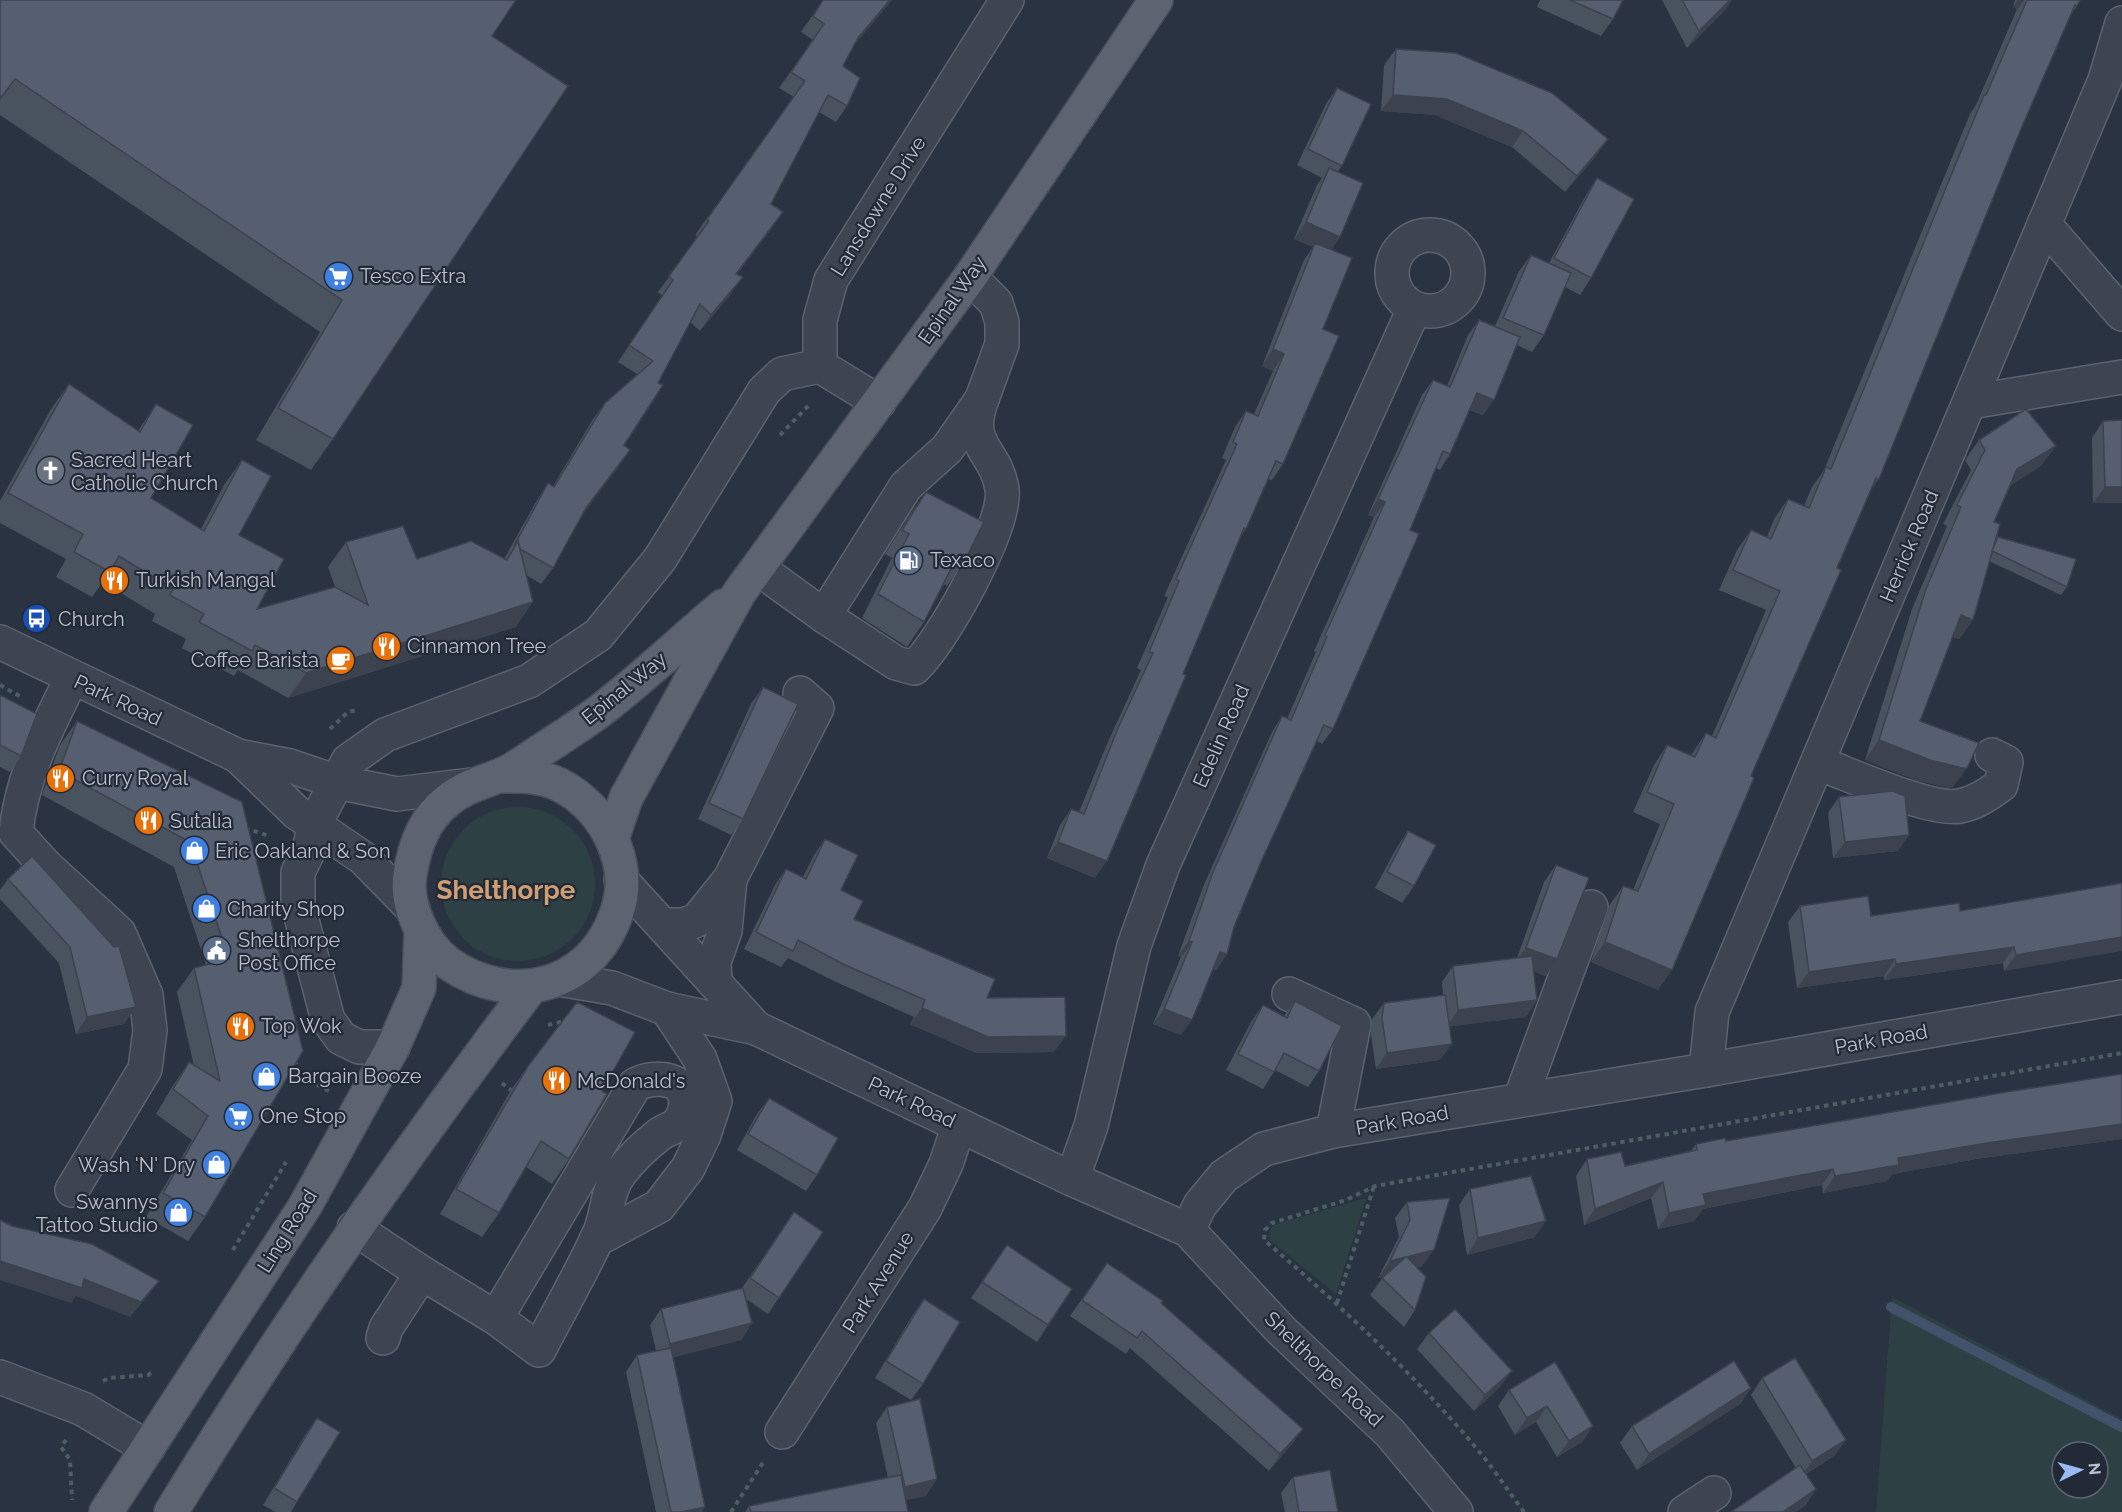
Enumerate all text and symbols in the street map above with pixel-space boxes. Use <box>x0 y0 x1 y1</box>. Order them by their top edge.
street label: Lansdowne Drive <box>825 131 931 280</box>
street label: Epinal Way <box>913 251 991 349</box>
supermarket icon: Tesco Extra <box>323 260 355 292</box>
place label: Tesco Extra <box>360 264 466 288</box>
place label: Sacred Heart Catholic Church <box>71 448 218 495</box>
church icon: Sacred Heart Catholic Church <box>34 455 66 487</box>
street label: Herrick Road <box>1875 486 1943 606</box>
fuel station icon: Texaco <box>893 544 925 576</box>
place label: Texaco <box>930 548 995 572</box>
restaurant icon: Turkish Mangal <box>99 564 131 596</box>
place label: Turkish Mangal <box>136 568 276 592</box>
bus stop icon: Church <box>21 603 53 635</box>
place label: Church <box>58 607 125 631</box>
restaurant icon: Cinnamon Tree <box>370 630 402 662</box>
place label: Cinnamon Tree <box>407 634 547 658</box>
cafe icon: Coffee Barista <box>324 644 356 676</box>
street label: Epinal Way <box>577 647 671 729</box>
place label: Coffee Barista <box>191 648 319 672</box>
street label: Park Road <box>70 669 166 731</box>
street label: Edelin Road <box>1188 681 1254 791</box>
restaurant icon: Curry Royal <box>45 762 77 794</box>
place label: Curry Royal <box>82 766 189 790</box>
restaurant icon: Sutalia <box>133 805 165 837</box>
place label: Sutalia <box>170 809 232 833</box>
shop icon: Eric Oakland & Son <box>178 835 210 867</box>
place label: Eric Oakland & Son <box>215 839 391 863</box>
district label: Shelthorpe <box>437 875 576 905</box>
shop icon: Charity Shop <box>190 893 222 925</box>
place label: Charity Shop <box>227 897 345 921</box>
place label: Shelthorpe Post Office <box>238 928 341 975</box>
public building icon: Shelthorpe Post Office <box>201 935 233 967</box>
restaurant icon: Top Wok <box>224 1010 256 1042</box>
place label: Top Wok <box>261 1014 342 1038</box>
street label: Park Road <box>1833 1019 1929 1059</box>
shop icon: Bargain Booze <box>251 1060 283 1092</box>
place label: Bargain Booze <box>288 1064 422 1088</box>
restaurant icon: McDonald's <box>540 1065 572 1097</box>
place label: McDonald's <box>577 1069 685 1093</box>
street label: Park Road <box>864 1071 960 1133</box>
supermarket icon: One Stop <box>223 1100 255 1132</box>
street label: Park Road <box>1354 1100 1450 1140</box>
place label: One Stop <box>260 1104 346 1128</box>
shop icon: Wash 'N' Dry <box>200 1149 232 1181</box>
place label: Wash 'N' Dry <box>78 1153 195 1177</box>
street label: Ling Road <box>252 1185 322 1277</box>
place label: Swannys Tattoo Studio <box>36 1190 158 1237</box>
shop icon: Swannys Tattoo Studio <box>163 1197 195 1229</box>
street label: Park Avenue <box>837 1226 919 1337</box>
street label: Shelthorpe Road <box>1260 1306 1388 1432</box>
north arrow <box>2050 1440 2110 1500</box>
text: N <box>2084 1462 2104 1476</box>

